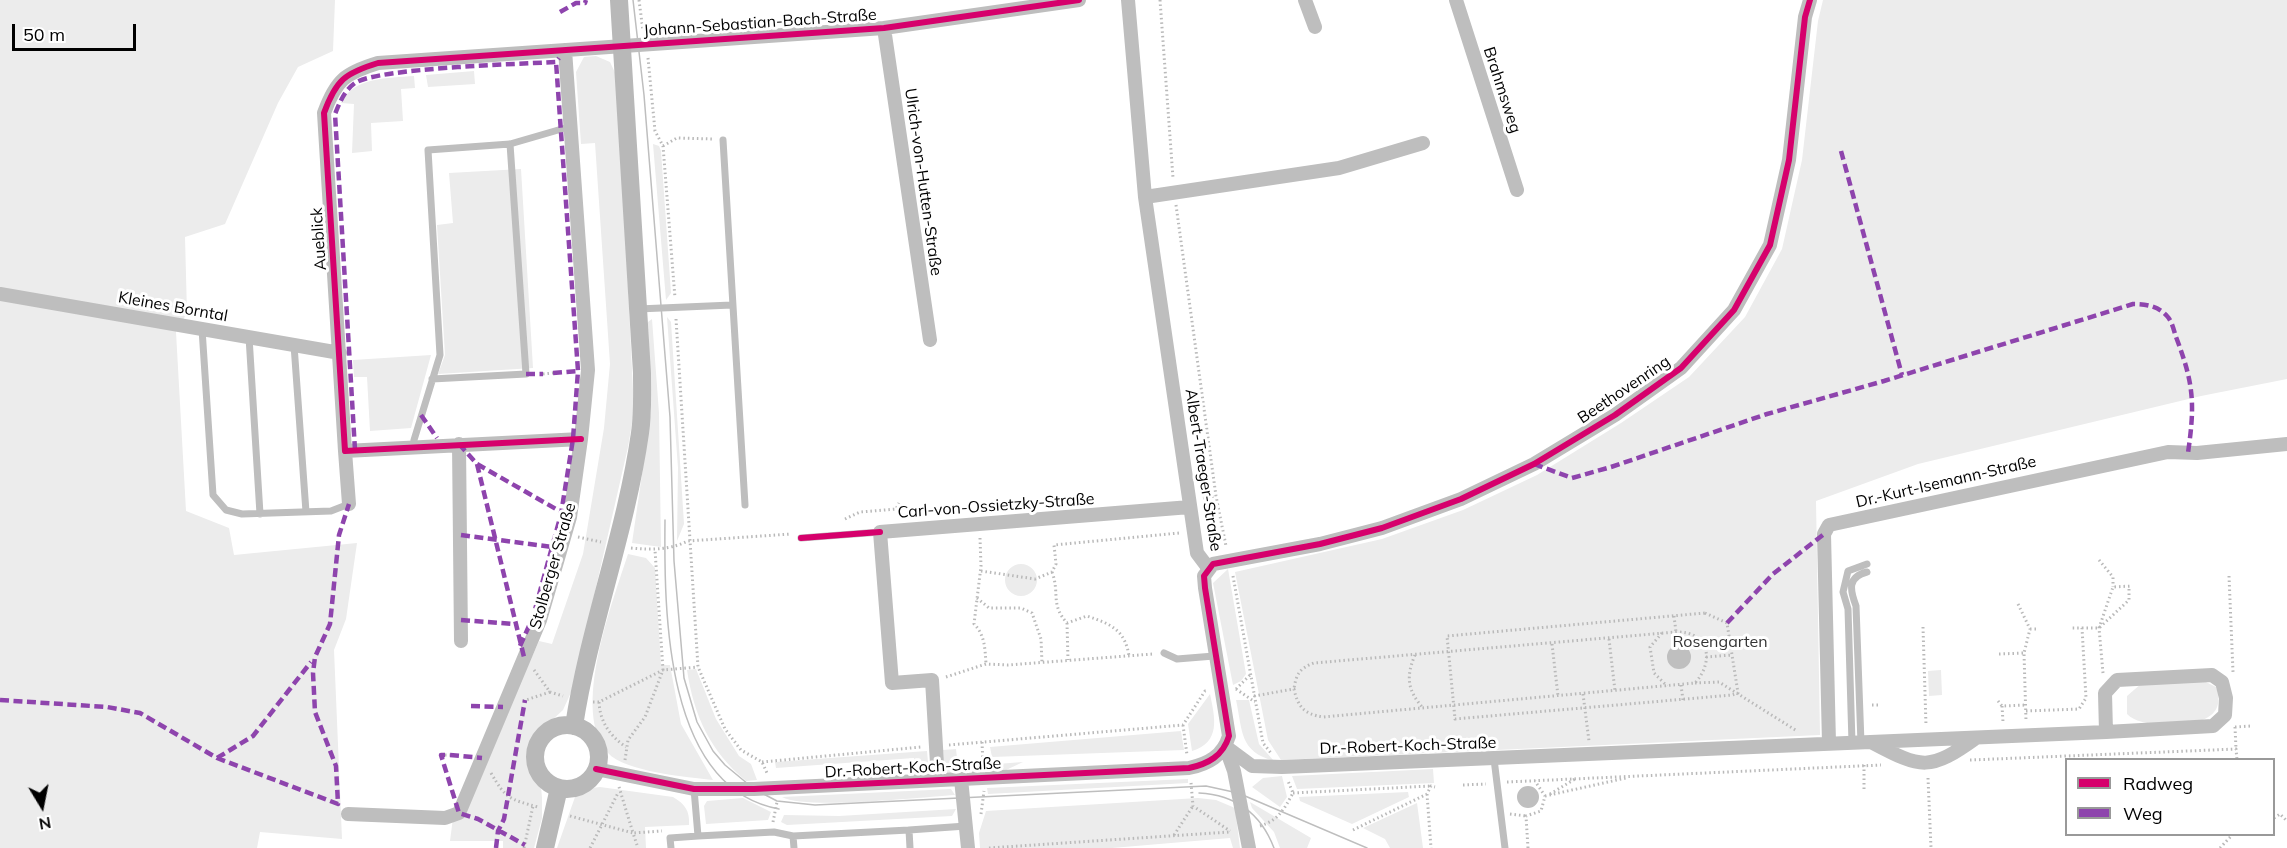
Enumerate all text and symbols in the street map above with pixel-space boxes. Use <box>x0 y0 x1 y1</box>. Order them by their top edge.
street label: Johann-Sebastian-Bach-Straße <box>643 5 877 41</box>
scale bar <box>15 12 140 50</box>
text: 50 m <box>23 23 65 46</box>
street label: Brahmsweg <box>1479 44 1525 136</box>
street label: Ulrich-von-Hutten-Straße <box>900 87 946 277</box>
street label: Aueblick <box>307 207 331 271</box>
street label: Kleines Borntal <box>117 288 229 326</box>
street label: Beethovenring <box>1574 352 1674 428</box>
street label: Albert-Traeger-Straße <box>1181 387 1225 553</box>
street label: Dr.-Kurt-Isemann-Straße <box>1854 452 2038 512</box>
street label: Carl-von-Ossietzky-Straße <box>897 490 1095 522</box>
street label: Stolberger Straße <box>526 501 580 631</box>
park label: Rosengarten <box>1672 632 1768 652</box>
street label: Dr.-Robert-Koch-Straße <box>1319 733 1497 759</box>
street label: Dr.-Robert-Koch-Straße <box>824 754 1002 782</box>
legend <box>2065 758 2275 836</box>
text: Radweg <box>2123 772 2193 795</box>
north arrow <box>12 776 72 836</box>
text: Weg <box>2123 802 2163 825</box>
text: N <box>37 813 53 835</box>

